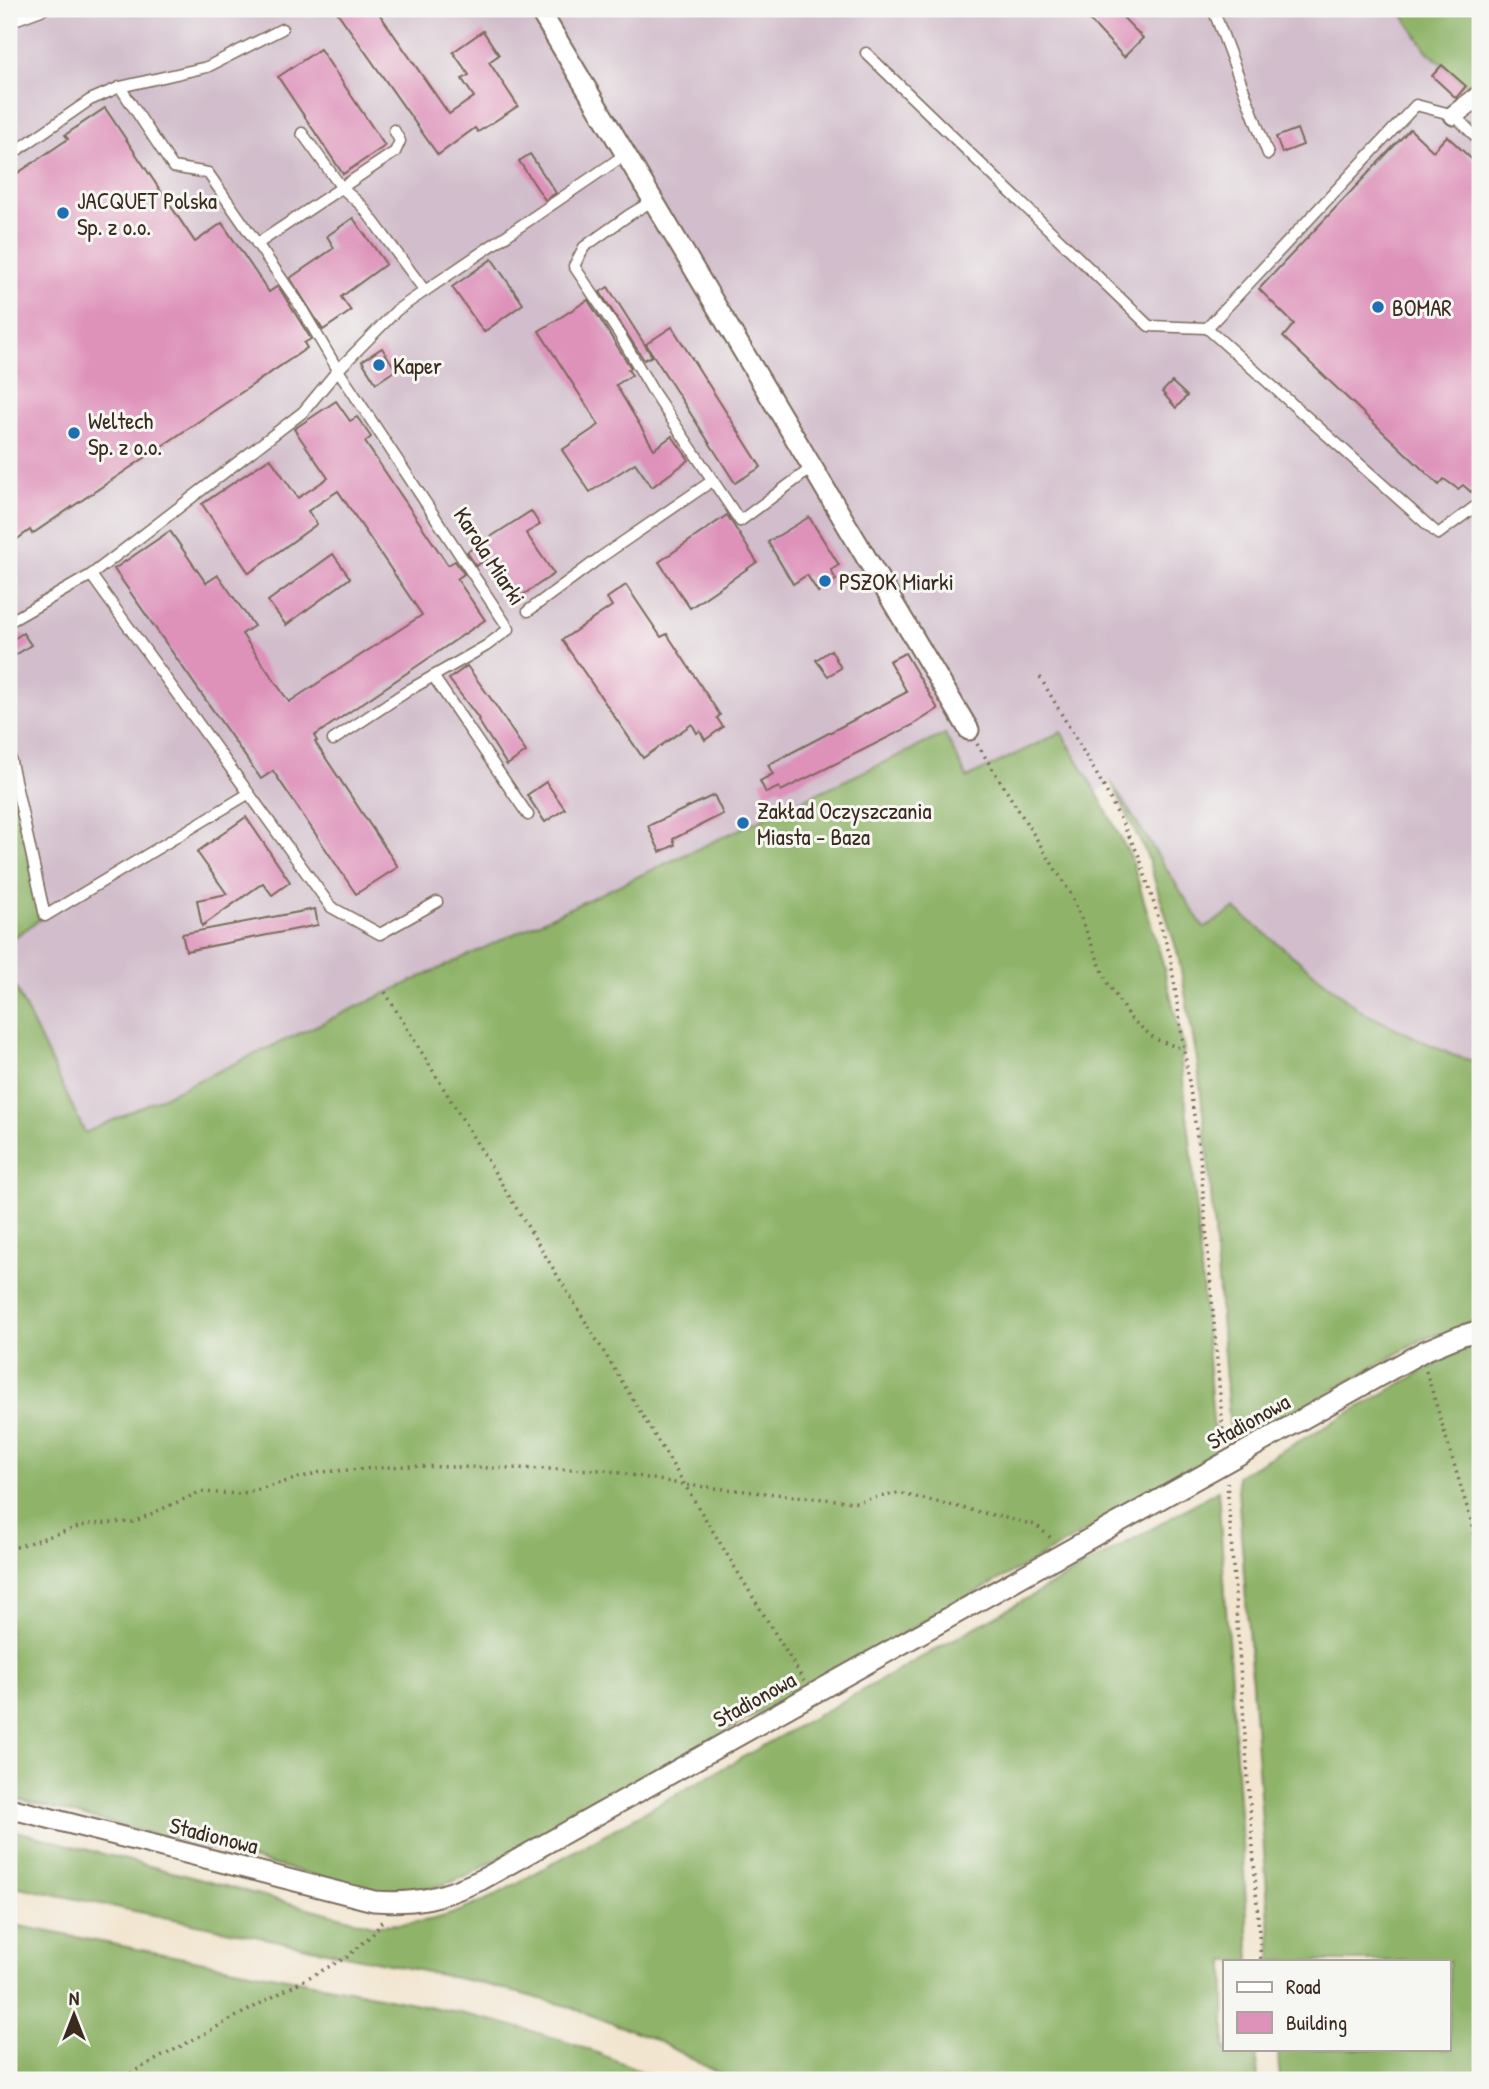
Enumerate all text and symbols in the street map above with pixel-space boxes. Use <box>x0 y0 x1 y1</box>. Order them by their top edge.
place label: JACQUET Polska Sp. z o.o. <box>77 185 217 242</box>
marker: JACQUET Polska Sp. z o.o. <box>55 205 71 221</box>
place label: BOMAR <box>1392 292 1452 323</box>
marker: BOMAR <box>1370 299 1386 315</box>
place label: Kaper <box>393 350 442 381</box>
marker: Kaper <box>371 357 387 373</box>
place label: Weltech Sp. z o.o. <box>88 405 162 462</box>
marker: Weltech Sp. z o.o. <box>66 425 82 441</box>
street label: Karola Miarki <box>447 501 533 611</box>
place label: PSZOK Miarki <box>839 566 954 597</box>
marker: PSZOK Miarki <box>817 573 833 589</box>
place label: Zakład Oczyszczania Miasta - Baza <box>757 795 932 852</box>
marker: Zakład Oczyszczania Miasta - Baza <box>735 815 751 831</box>
street label: Stadionowa <box>1201 1386 1295 1456</box>
street label: Stadionowa <box>707 1664 801 1734</box>
street label: Stadionowa <box>166 1809 262 1861</box>
legend <box>1223 1960 1450 2050</box>
text: Road <box>1286 1972 1320 2001</box>
north arrow <box>38 1980 108 2050</box>
text: N <box>69 1985 79 2011</box>
text: Building <box>1286 2008 1347 2037</box>

